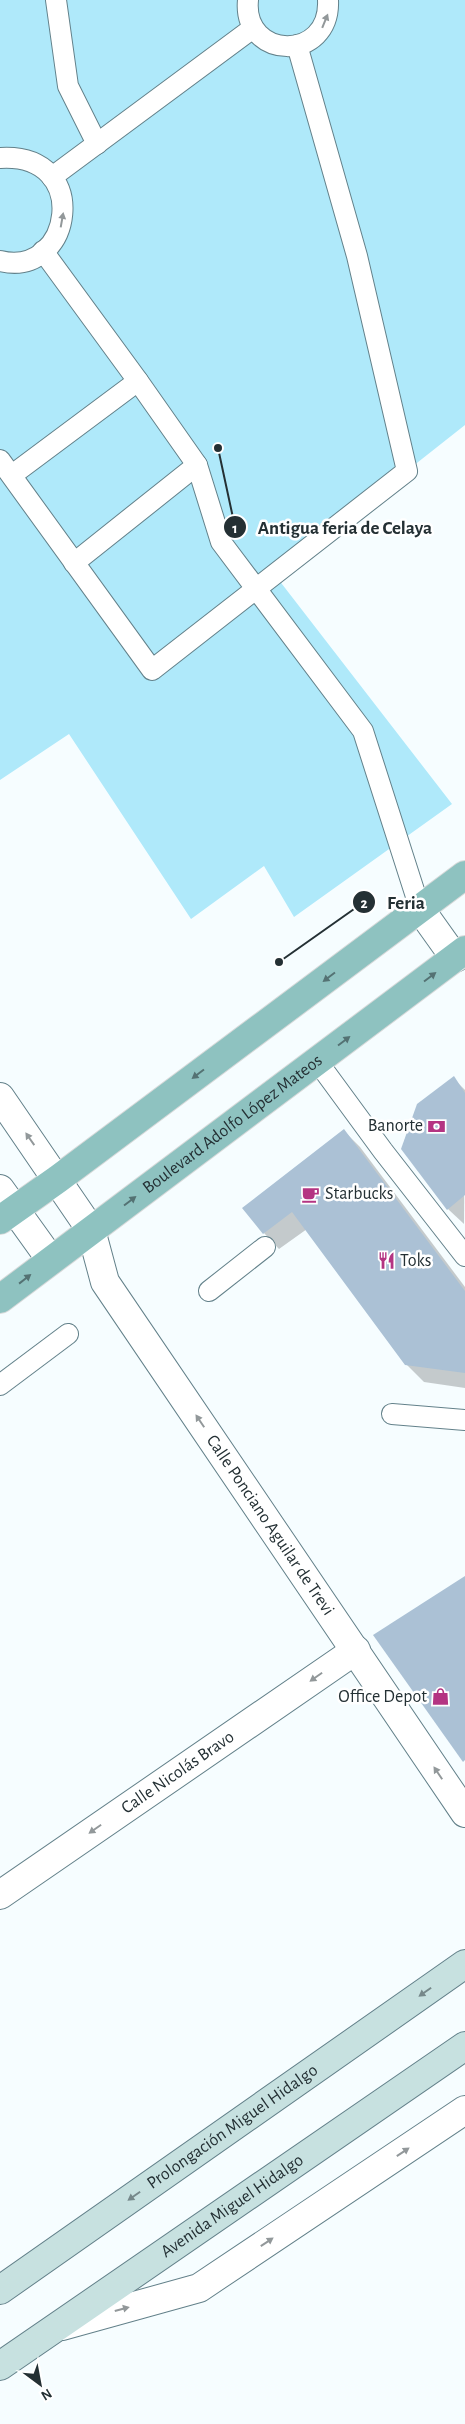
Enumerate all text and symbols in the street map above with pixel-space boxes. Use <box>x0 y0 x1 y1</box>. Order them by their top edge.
one-way arrow <box>321 13 329 28</box>
one-way arrow <box>58 211 66 227</box>
callout: Antigua feria de Celaya <box>223 510 442 544</box>
text: Antigua feria de Celaya <box>258 519 432 538</box>
text: 1 <box>232 521 238 536</box>
callout: Feria <box>352 885 434 919</box>
text: Feria <box>387 894 425 913</box>
text: 2 <box>360 896 368 911</box>
one-way arrow <box>423 971 436 982</box>
one-way arrow <box>322 972 336 982</box>
one-way arrow <box>337 1036 350 1047</box>
street label: Boulevard Adolfo López Mateos <box>140 1051 326 1197</box>
one-way arrow <box>192 1069 205 1080</box>
bank icon: Banorte <box>427 1116 447 1136</box>
place label: Banorte <box>368 1117 423 1135</box>
one-way arrow <box>25 1132 35 1146</box>
cafe icon: Starbucks <box>301 1184 321 1204</box>
place label: Starbucks <box>325 1185 393 1203</box>
one-way arrow <box>123 1195 136 1206</box>
restaurant icon: Toks <box>376 1251 396 1271</box>
place label: Toks <box>400 1252 431 1270</box>
one-way arrow <box>18 1274 31 1285</box>
one-way arrow <box>195 1414 205 1428</box>
street label: Calle Ponciano Aguilar de Trevi <box>203 1432 337 1619</box>
one-way arrow <box>309 1672 323 1682</box>
shop icon: Office Depot <box>431 1687 451 1707</box>
place label: Office Depot <box>338 1688 427 1706</box>
street label: Calle Nicolás Bravo <box>118 1728 238 1817</box>
one-way arrow <box>433 1766 443 1780</box>
one-way arrow <box>89 1824 102 1834</box>
one-way arrow <box>418 1987 432 1997</box>
street label: Prolongación Miguel Hidalgo <box>144 2061 321 2193</box>
one-way arrow <box>396 2147 409 2157</box>
street label: Avenida Miguel Hidalgo <box>158 2151 307 2261</box>
one-way arrow <box>127 2191 141 2201</box>
one-way arrow <box>261 2237 274 2247</box>
one-way arrow <box>114 2305 129 2313</box>
north arrow <box>15 2359 65 2409</box>
text: N <box>39 2386 54 2403</box>

